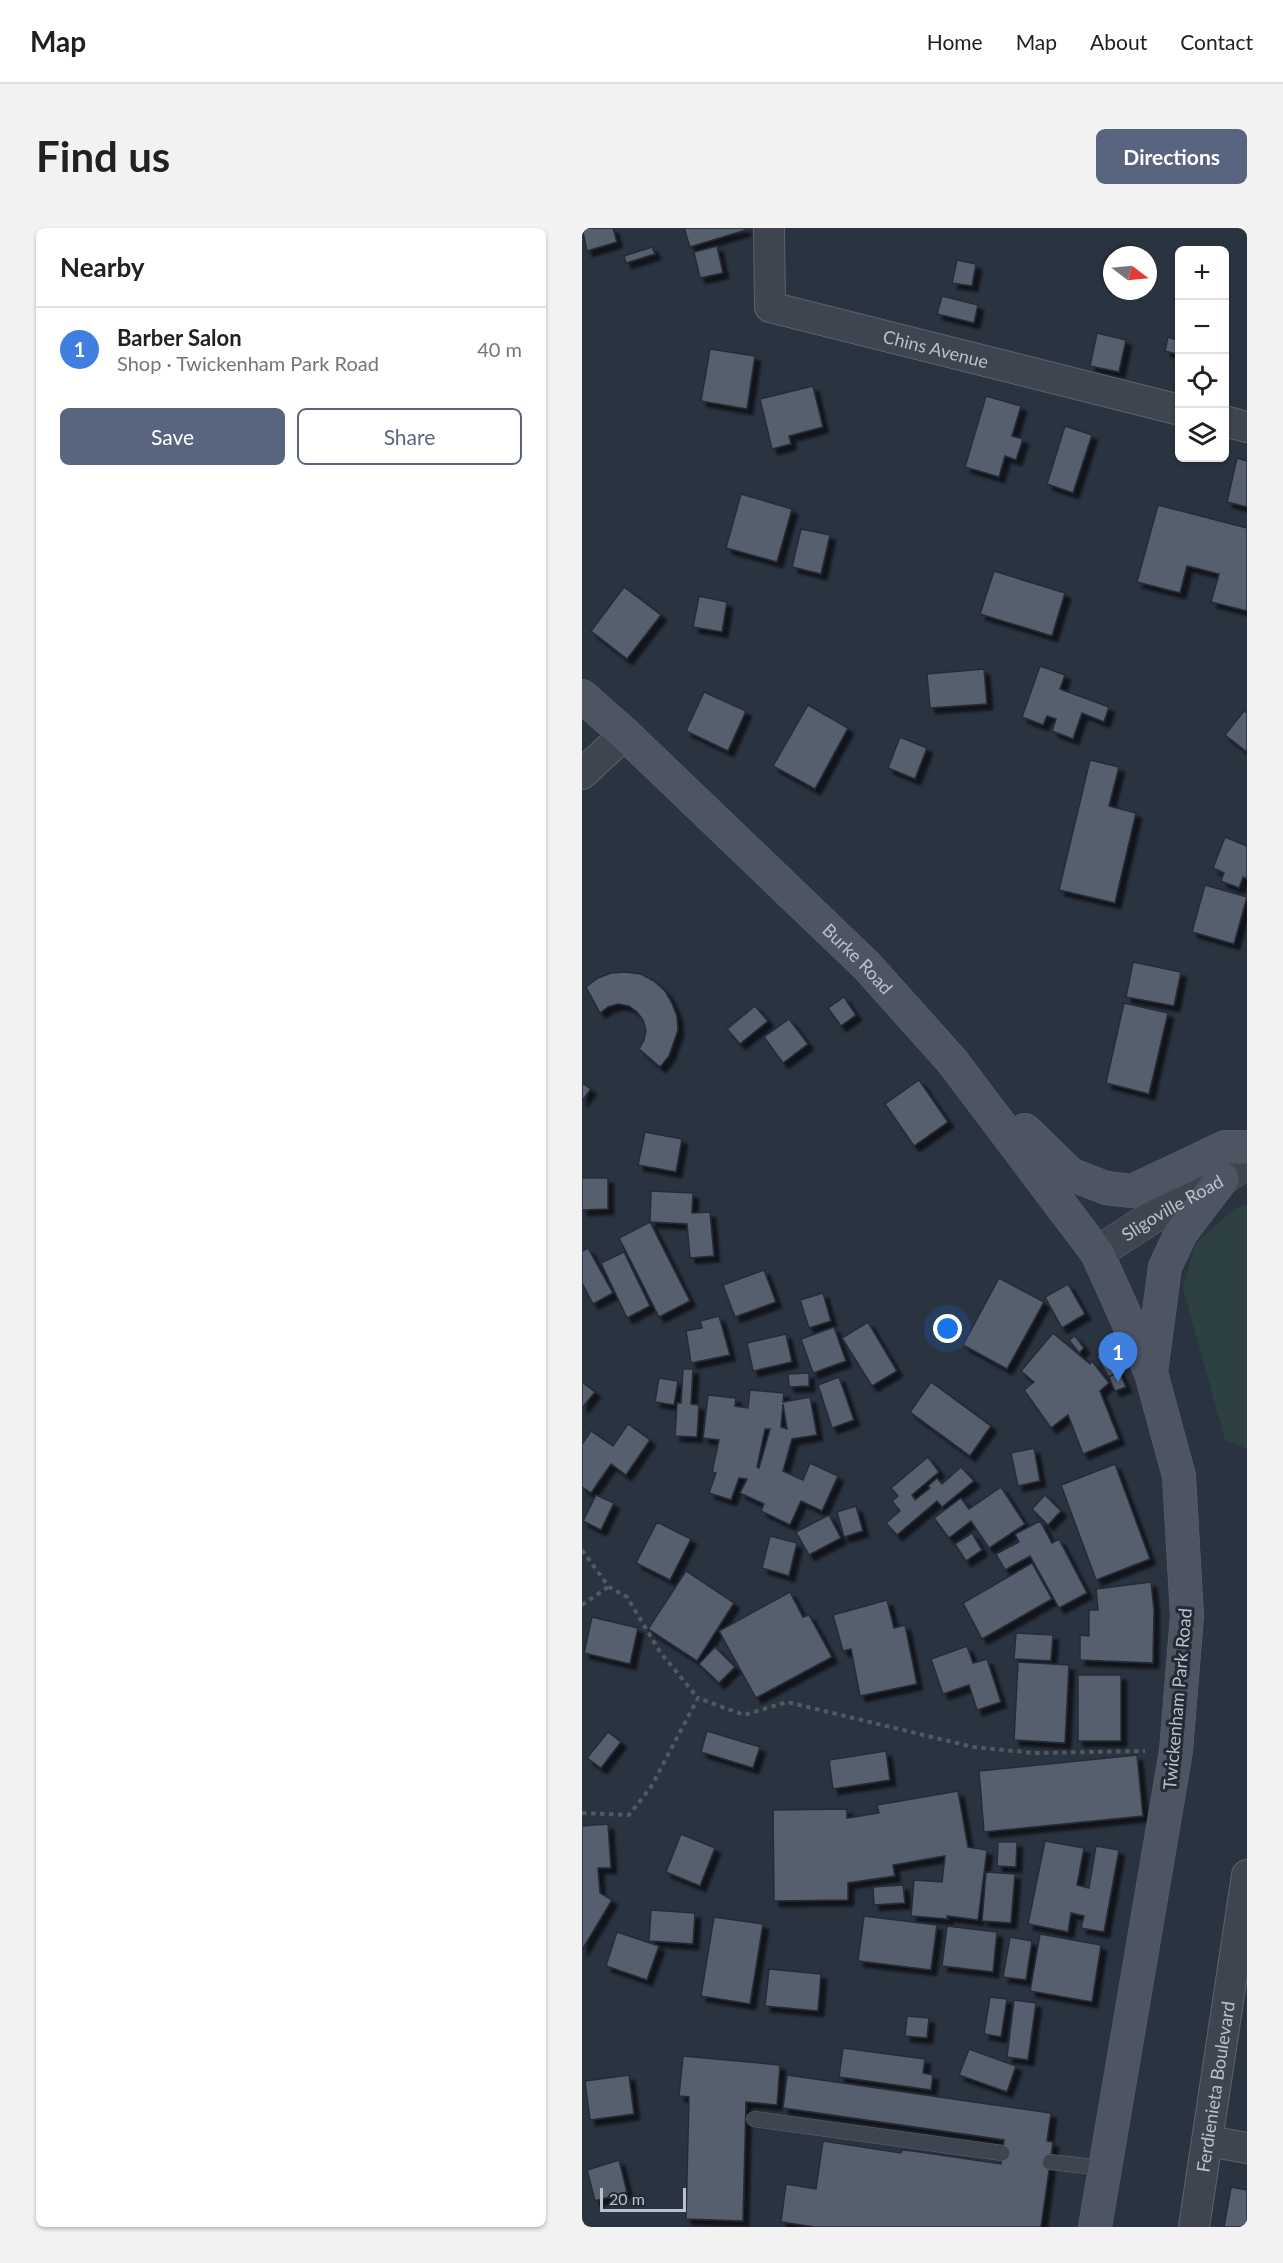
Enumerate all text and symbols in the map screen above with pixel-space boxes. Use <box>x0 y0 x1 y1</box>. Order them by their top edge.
text: Map <box>30 24 86 58</box>
text: Home <box>927 29 983 54</box>
text: Map <box>1016 29 1057 54</box>
text: About <box>1090 29 1147 54</box>
text: Contact <box>1180 29 1253 54</box>
button: Directions <box>1096 129 1247 184</box>
text: Find us <box>36 131 170 181</box>
north arrow <box>1103 246 1157 300</box>
map controls <box>1175 246 1229 462</box>
button: + <box>1175 246 1229 300</box>
text: Nearby <box>60 251 145 283</box>
button: − <box>1175 300 1229 354</box>
text: Barber Salon <box>117 324 242 351</box>
street label: Chins Avenue <box>881 325 991 372</box>
text: 1 <box>74 337 85 361</box>
text: 40 m <box>477 337 522 361</box>
text: Shop · Twickenham Park Road <box>117 351 379 375</box>
button: locate <box>1175 354 1229 408</box>
button: Save <box>60 408 285 465</box>
button: Share <box>297 408 522 465</box>
button: layers <box>1175 408 1229 462</box>
street label: Burke Road <box>818 919 898 999</box>
street label: Sligoville Road <box>1117 1170 1227 1245</box>
your location <box>933 1314 962 1343</box>
pin: 1 <box>1098 1332 1138 1382</box>
street label: Twickenham Park Road <box>1158 1607 1196 1791</box>
street label: Ferdienieta Boulevard <box>1191 2000 1239 2174</box>
scale bar <box>600 2185 686 2212</box>
text: 20 m <box>609 2189 645 2208</box>

